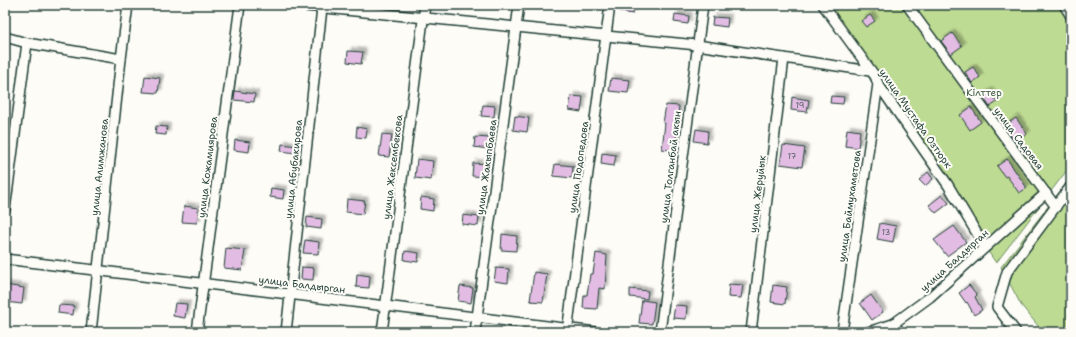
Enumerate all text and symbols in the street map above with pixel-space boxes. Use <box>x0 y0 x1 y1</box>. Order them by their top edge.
street label: улица Мустафа Озтюрк <box>876 66 955 171</box>
park label: Кілттер <box>966 86 1002 99</box>
house number: 19 <box>796 100 804 111</box>
street label: улица Садовая <box>991 104 1046 172</box>
street label: улица Толганбай акын <box>657 110 684 224</box>
street label: улица Жексембекова <box>380 113 405 220</box>
street label: улица Кожамиярова <box>195 115 220 219</box>
street label: улица Алимжанова <box>88 117 111 216</box>
street label: улица Абубакирова <box>282 118 305 219</box>
street label: улица Жакыпбаева <box>473 118 500 216</box>
street label: улица Подопедова <box>566 119 591 214</box>
street label: улица Баймухаметова <box>835 148 864 263</box>
house number: 17 <box>788 151 797 162</box>
street label: улица Жеруйык <box>746 154 769 234</box>
street label: улица Балдырган <box>918 226 991 294</box>
house number: 13 <box>882 227 890 238</box>
street label: улица Балдырган <box>258 273 346 296</box>

